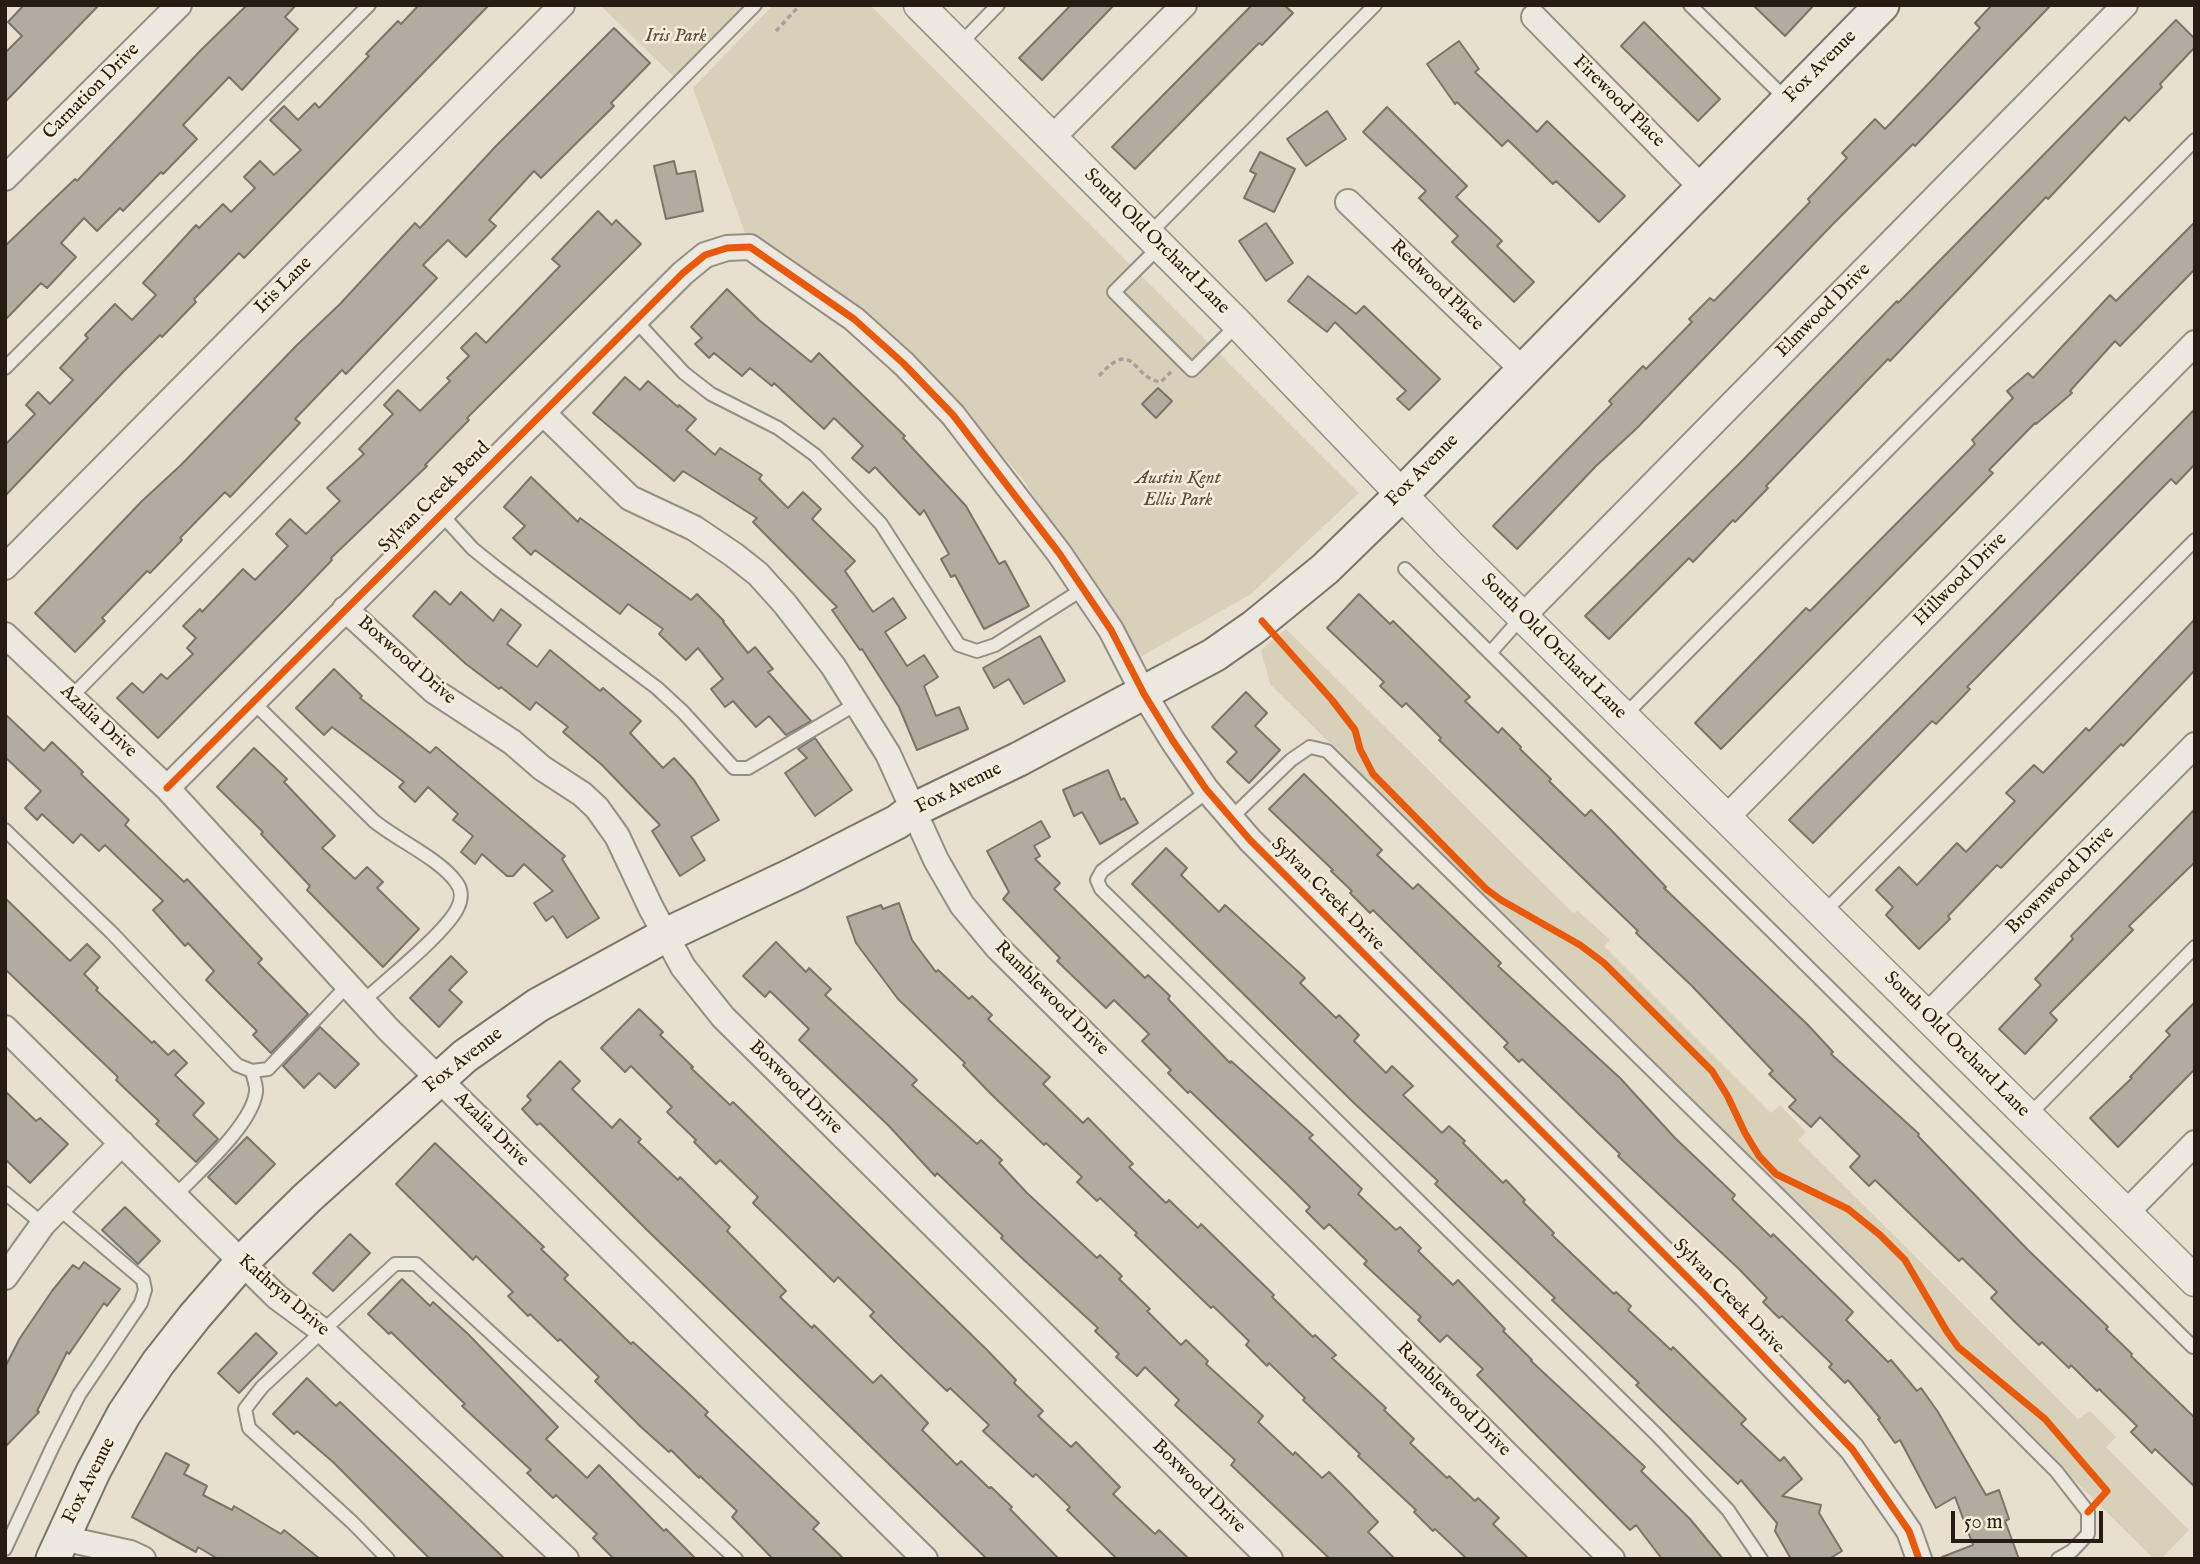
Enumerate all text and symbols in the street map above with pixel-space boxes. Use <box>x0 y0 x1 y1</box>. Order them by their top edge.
park label: Iris Park <box>645 26 707 48</box>
street label: Fox Avenue <box>1780 26 1862 108</box>
street label: Carnation Drive <box>39 39 145 145</box>
street label: Firewood Place <box>1567 51 1669 153</box>
street label: South Old Orchard Lane <box>1078 164 1234 320</box>
street label: Redwood Place <box>1384 236 1488 336</box>
street label: Iris Lane <box>251 253 317 319</box>
street label: Elmwood Drive <box>1772 259 1876 363</box>
street label: Fox Avenue <box>1382 430 1464 512</box>
street label: Sylvan Creek Bend <box>375 438 495 558</box>
park label: Austin Kent Ellis Park <box>1135 468 1221 512</box>
street label: Hillwood Drive <box>1910 529 2012 631</box>
street label: South Old Orchard Lane <box>1475 569 1631 725</box>
street label: Boxwood Drive <box>352 612 460 710</box>
street label: Azalia Drive <box>55 681 141 763</box>
street label: Fox Avenue <box>912 758 1006 820</box>
street label: Brownwood Drive <box>2002 822 2120 940</box>
street label: Sylvan Creek Drive <box>1266 834 1388 956</box>
street label: Ramblewood Drive <box>989 937 1113 1061</box>
street label: South Old Orchard Lane <box>1878 967 2034 1123</box>
street label: Fox Avenue <box>420 1023 508 1099</box>
street label: Boxwood Drive <box>743 1036 847 1140</box>
street label: Azalia Drive <box>449 1088 533 1172</box>
street label: Sylvan Creek Drive <box>1667 1235 1789 1359</box>
street label: Kathryn Drive <box>233 1250 333 1342</box>
street label: Ramblewood Drive <box>1391 1338 1515 1462</box>
street label: Fox Avenue <box>59 1434 121 1528</box>
street label: Boxwood Drive <box>1146 1435 1250 1539</box>
scale bar <box>1955 1498 2107 1542</box>
text: 50 m <box>1964 1509 2003 1536</box>

